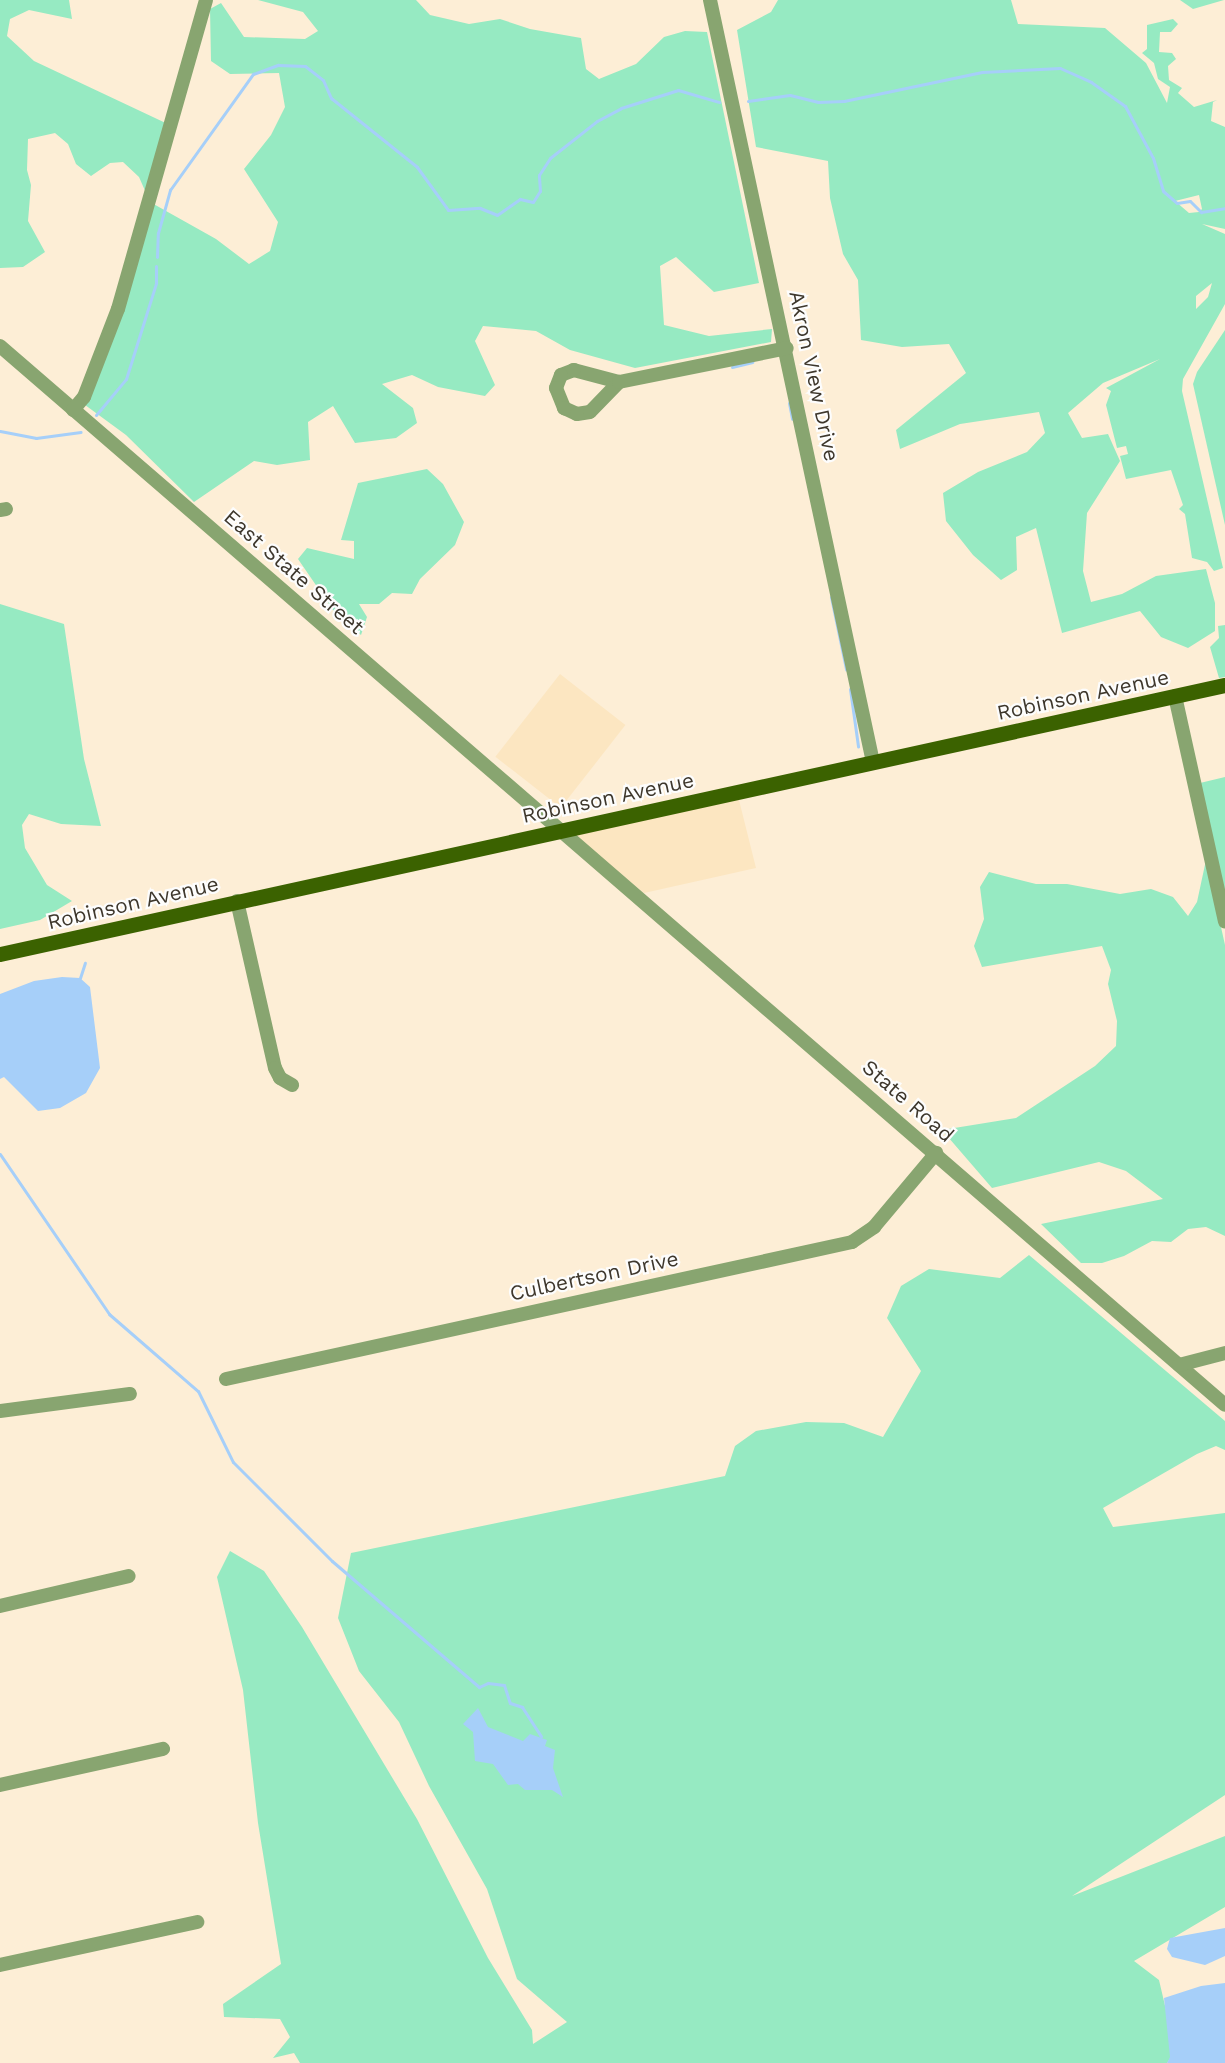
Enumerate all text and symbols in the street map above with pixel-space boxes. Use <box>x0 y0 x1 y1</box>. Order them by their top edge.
street label: Akron View Drive <box>784 288 844 464</box>
street label: East State Street <box>219 504 369 640</box>
street label: Robinson Avenue <box>994 664 1172 726</box>
street label: Robinson Avenue <box>519 767 697 829</box>
street label: Robinson Avenue <box>44 871 222 935</box>
street label: State Road <box>857 1054 959 1148</box>
street label: Culbertson Drive <box>507 1246 681 1306</box>

